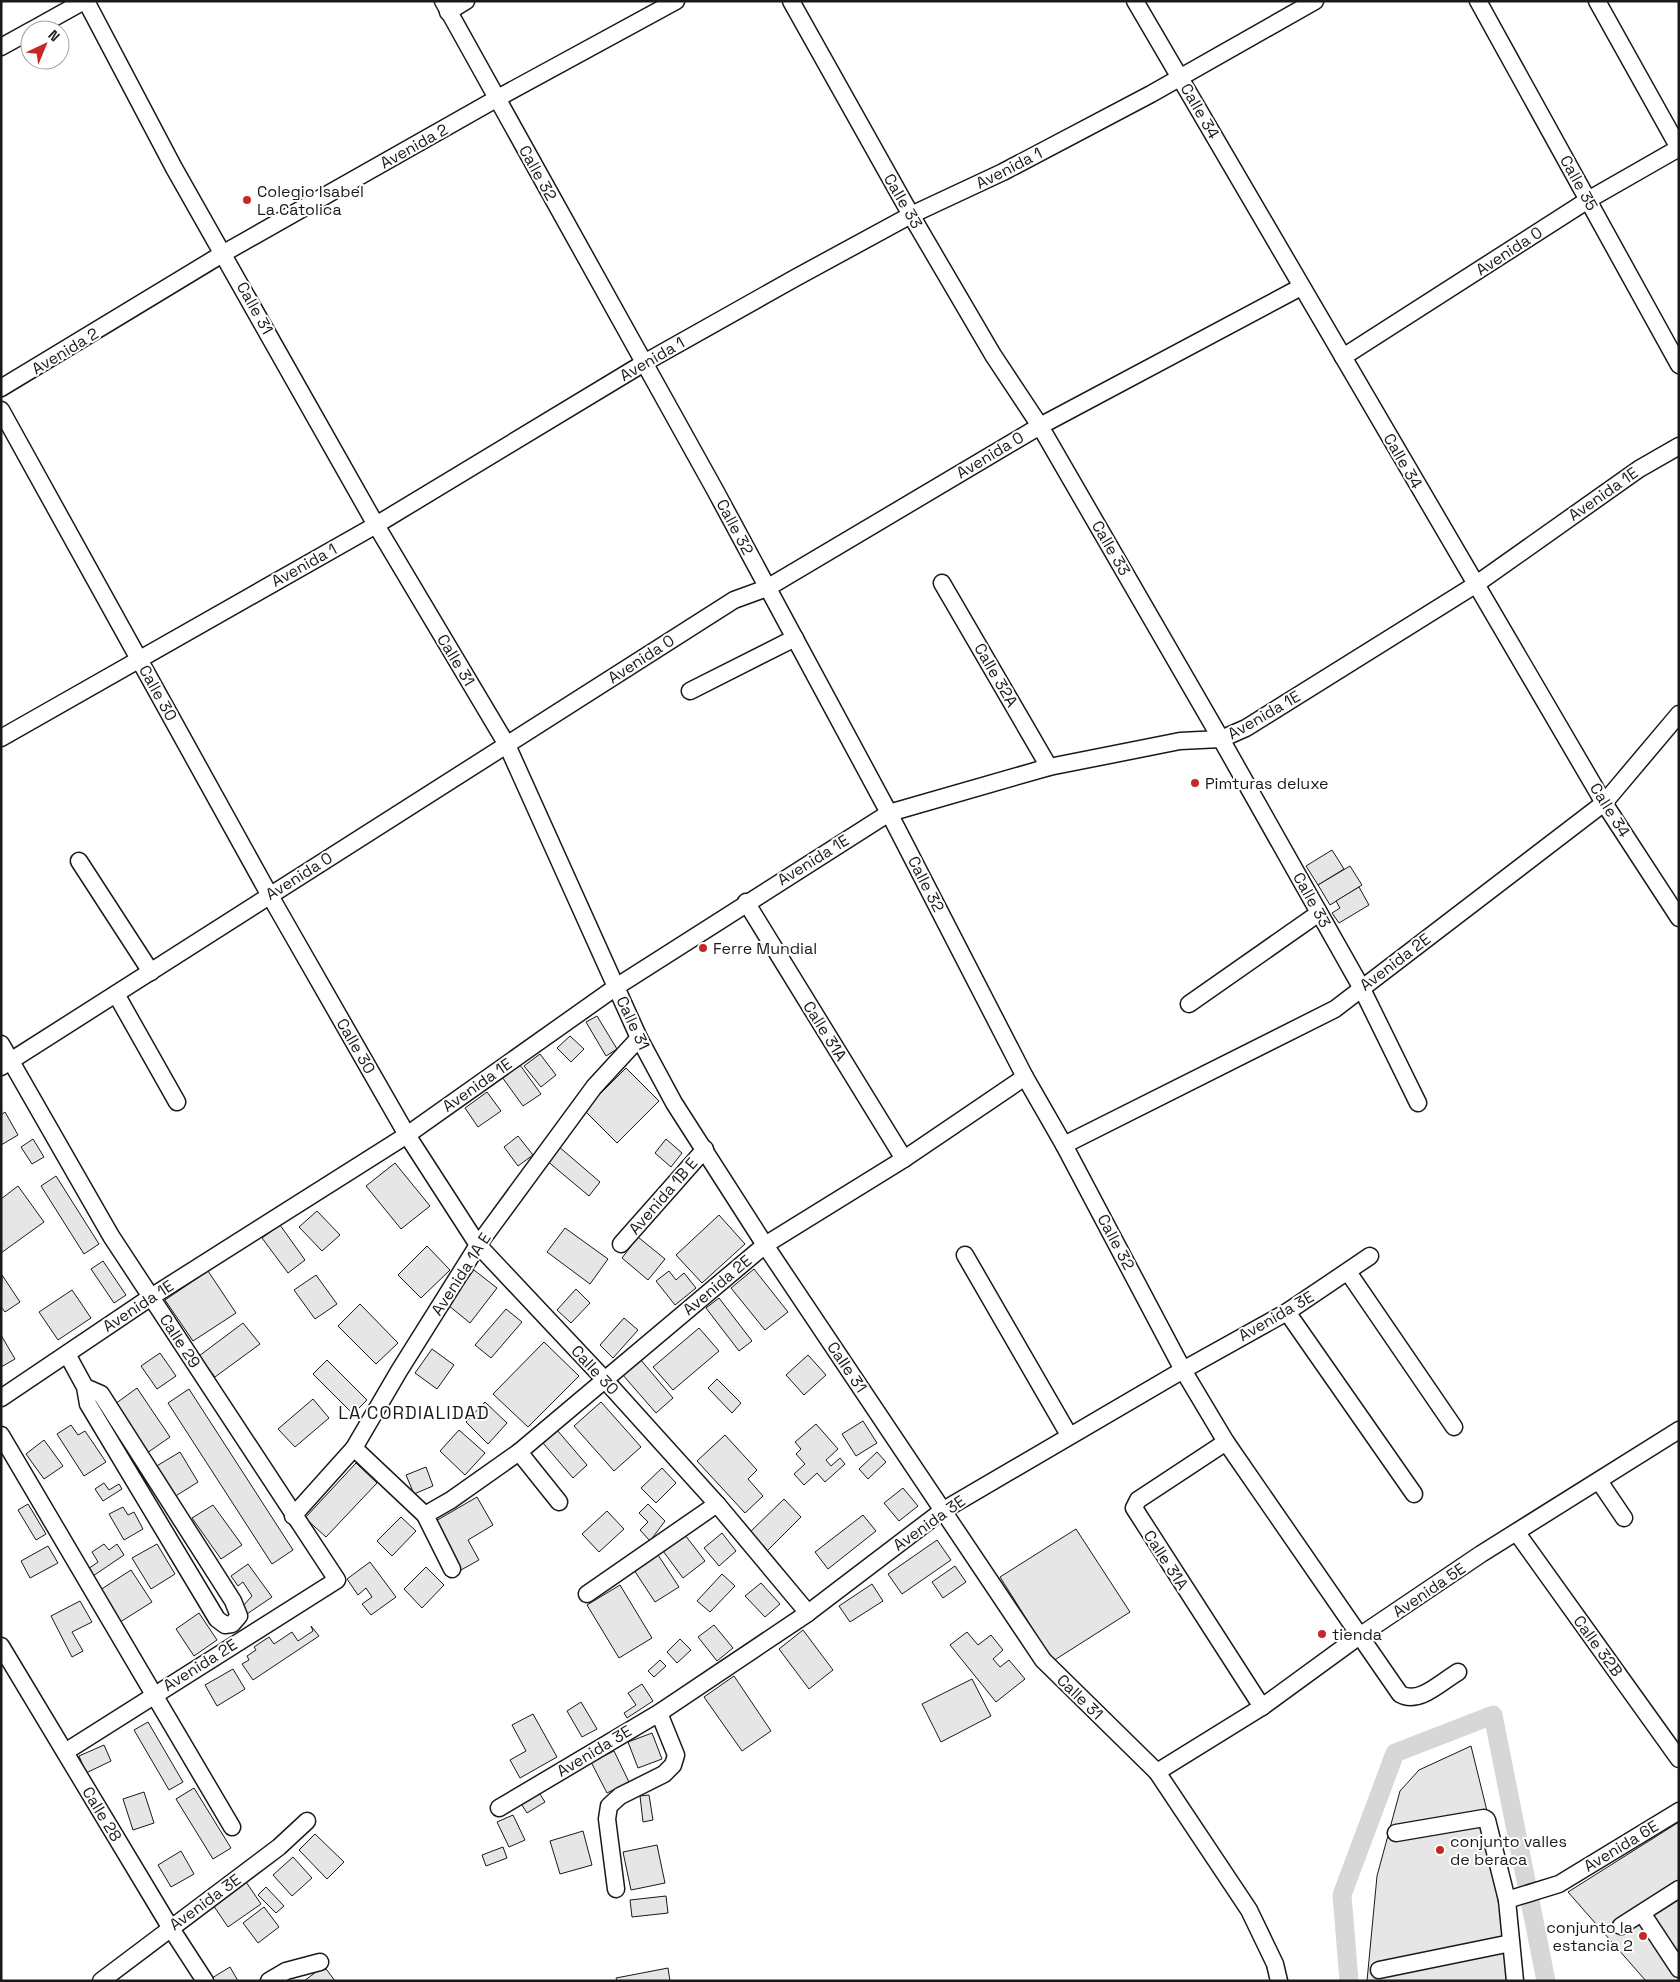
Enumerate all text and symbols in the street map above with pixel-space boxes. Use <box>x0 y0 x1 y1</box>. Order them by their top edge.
north arrow <box>20 20 70 70</box>
text: N <box>44 26 64 45</box>
street label: Calle 34 <box>1176 80 1224 142</box>
street label: Avenida 2 <box>376 119 452 173</box>
street label: Calle 32 <box>514 142 562 204</box>
street label: Avenida 1 <box>972 142 1046 194</box>
street label: Calle 35 <box>1555 152 1603 214</box>
street label: Calle 33 <box>879 170 927 232</box>
place label: Colegio Isabel La Catolica <box>257 181 364 220</box>
marker: Colegio Isabel La Catolica <box>241 194 253 206</box>
street label: Avenida 0 <box>1472 222 1546 280</box>
street label: Calle 31 <box>232 278 278 338</box>
street label: Avenida 2 <box>28 323 102 379</box>
street label: Avenida 1 <box>616 332 688 386</box>
street label: Avenida 0 <box>952 427 1028 483</box>
street label: Calle 34 <box>1379 430 1427 492</box>
street label: Avenida 1E <box>1564 462 1642 526</box>
street label: Calle 32 <box>712 495 758 559</box>
street label: Calle 33 <box>1087 517 1135 579</box>
street label: Avenida 1 <box>268 538 340 592</box>
street label: Calle 31 <box>432 630 480 690</box>
street label: Avenida 0 <box>604 630 678 688</box>
street label: Calle 32A <box>969 639 1023 711</box>
street label: Calle 30 <box>134 661 182 725</box>
street label: Avenida 1E <box>1224 686 1304 744</box>
place label: Pimturas deluxe <box>1205 773 1329 794</box>
marker: Pimturas deluxe <box>1189 777 1201 789</box>
street label: Calle 34 <box>1585 779 1635 841</box>
street label: Avenida 1E <box>773 830 853 890</box>
street label: Avenida 0 <box>262 847 336 905</box>
street label: Calle 32 <box>903 852 949 916</box>
street label: Calle 33 <box>1288 869 1336 931</box>
street label: Avenida 2E <box>1355 928 1435 996</box>
place label: Ferre Mundial <box>713 938 817 959</box>
marker: Ferre Mundial <box>697 942 709 954</box>
street label: Calle 31 <box>611 993 655 1053</box>
street label: Calle 31A <box>798 997 852 1065</box>
street label: Calle 30 <box>332 1014 380 1078</box>
street label: Avenida 1E <box>438 1053 516 1117</box>
street label: Avenida 1B E <box>624 1153 702 1239</box>
street label: Calle 32 <box>1093 1210 1139 1274</box>
street label: Avenida 1A E <box>426 1229 496 1319</box>
street label: Avenida 2E <box>678 1250 756 1320</box>
street label: Avenida 1E <box>98 1275 178 1337</box>
street label: Avenida 3E <box>1235 1286 1317 1346</box>
street label: Calle 29 <box>155 1310 205 1372</box>
street label: Calle 31 <box>822 1337 872 1397</box>
street label: Calle 30 <box>567 1341 623 1399</box>
district label: LA CORDIALIDAD <box>338 1401 490 1424</box>
street label: Avenida 3E <box>889 1490 969 1556</box>
street label: Calle 31A <box>1139 1526 1193 1594</box>
street label: Avenida 5E <box>1389 1558 1469 1622</box>
street label: Calle 32B <box>1569 1611 1627 1681</box>
place label: tienda <box>1332 1624 1382 1645</box>
marker: tienda <box>1316 1628 1328 1640</box>
street label: Avenida 2E <box>159 1634 241 1696</box>
street label: Calle 31 <box>1052 1670 1108 1724</box>
street label: Avenida 3E <box>553 1720 635 1782</box>
street label: Calle 28 <box>77 1783 127 1845</box>
street label: Avenida 6E <box>1580 1815 1662 1877</box>
place label: conjunto valles de beraca <box>1450 1831 1567 1870</box>
marker: conjunto valles de beraca <box>1434 1844 1446 1856</box>
street label: Avenida 3E <box>165 1869 245 1935</box>
place label: conjunto la estancia 2 <box>1546 1917 1633 1956</box>
marker: conjunto la estancia 2 <box>1637 1930 1649 1942</box>

